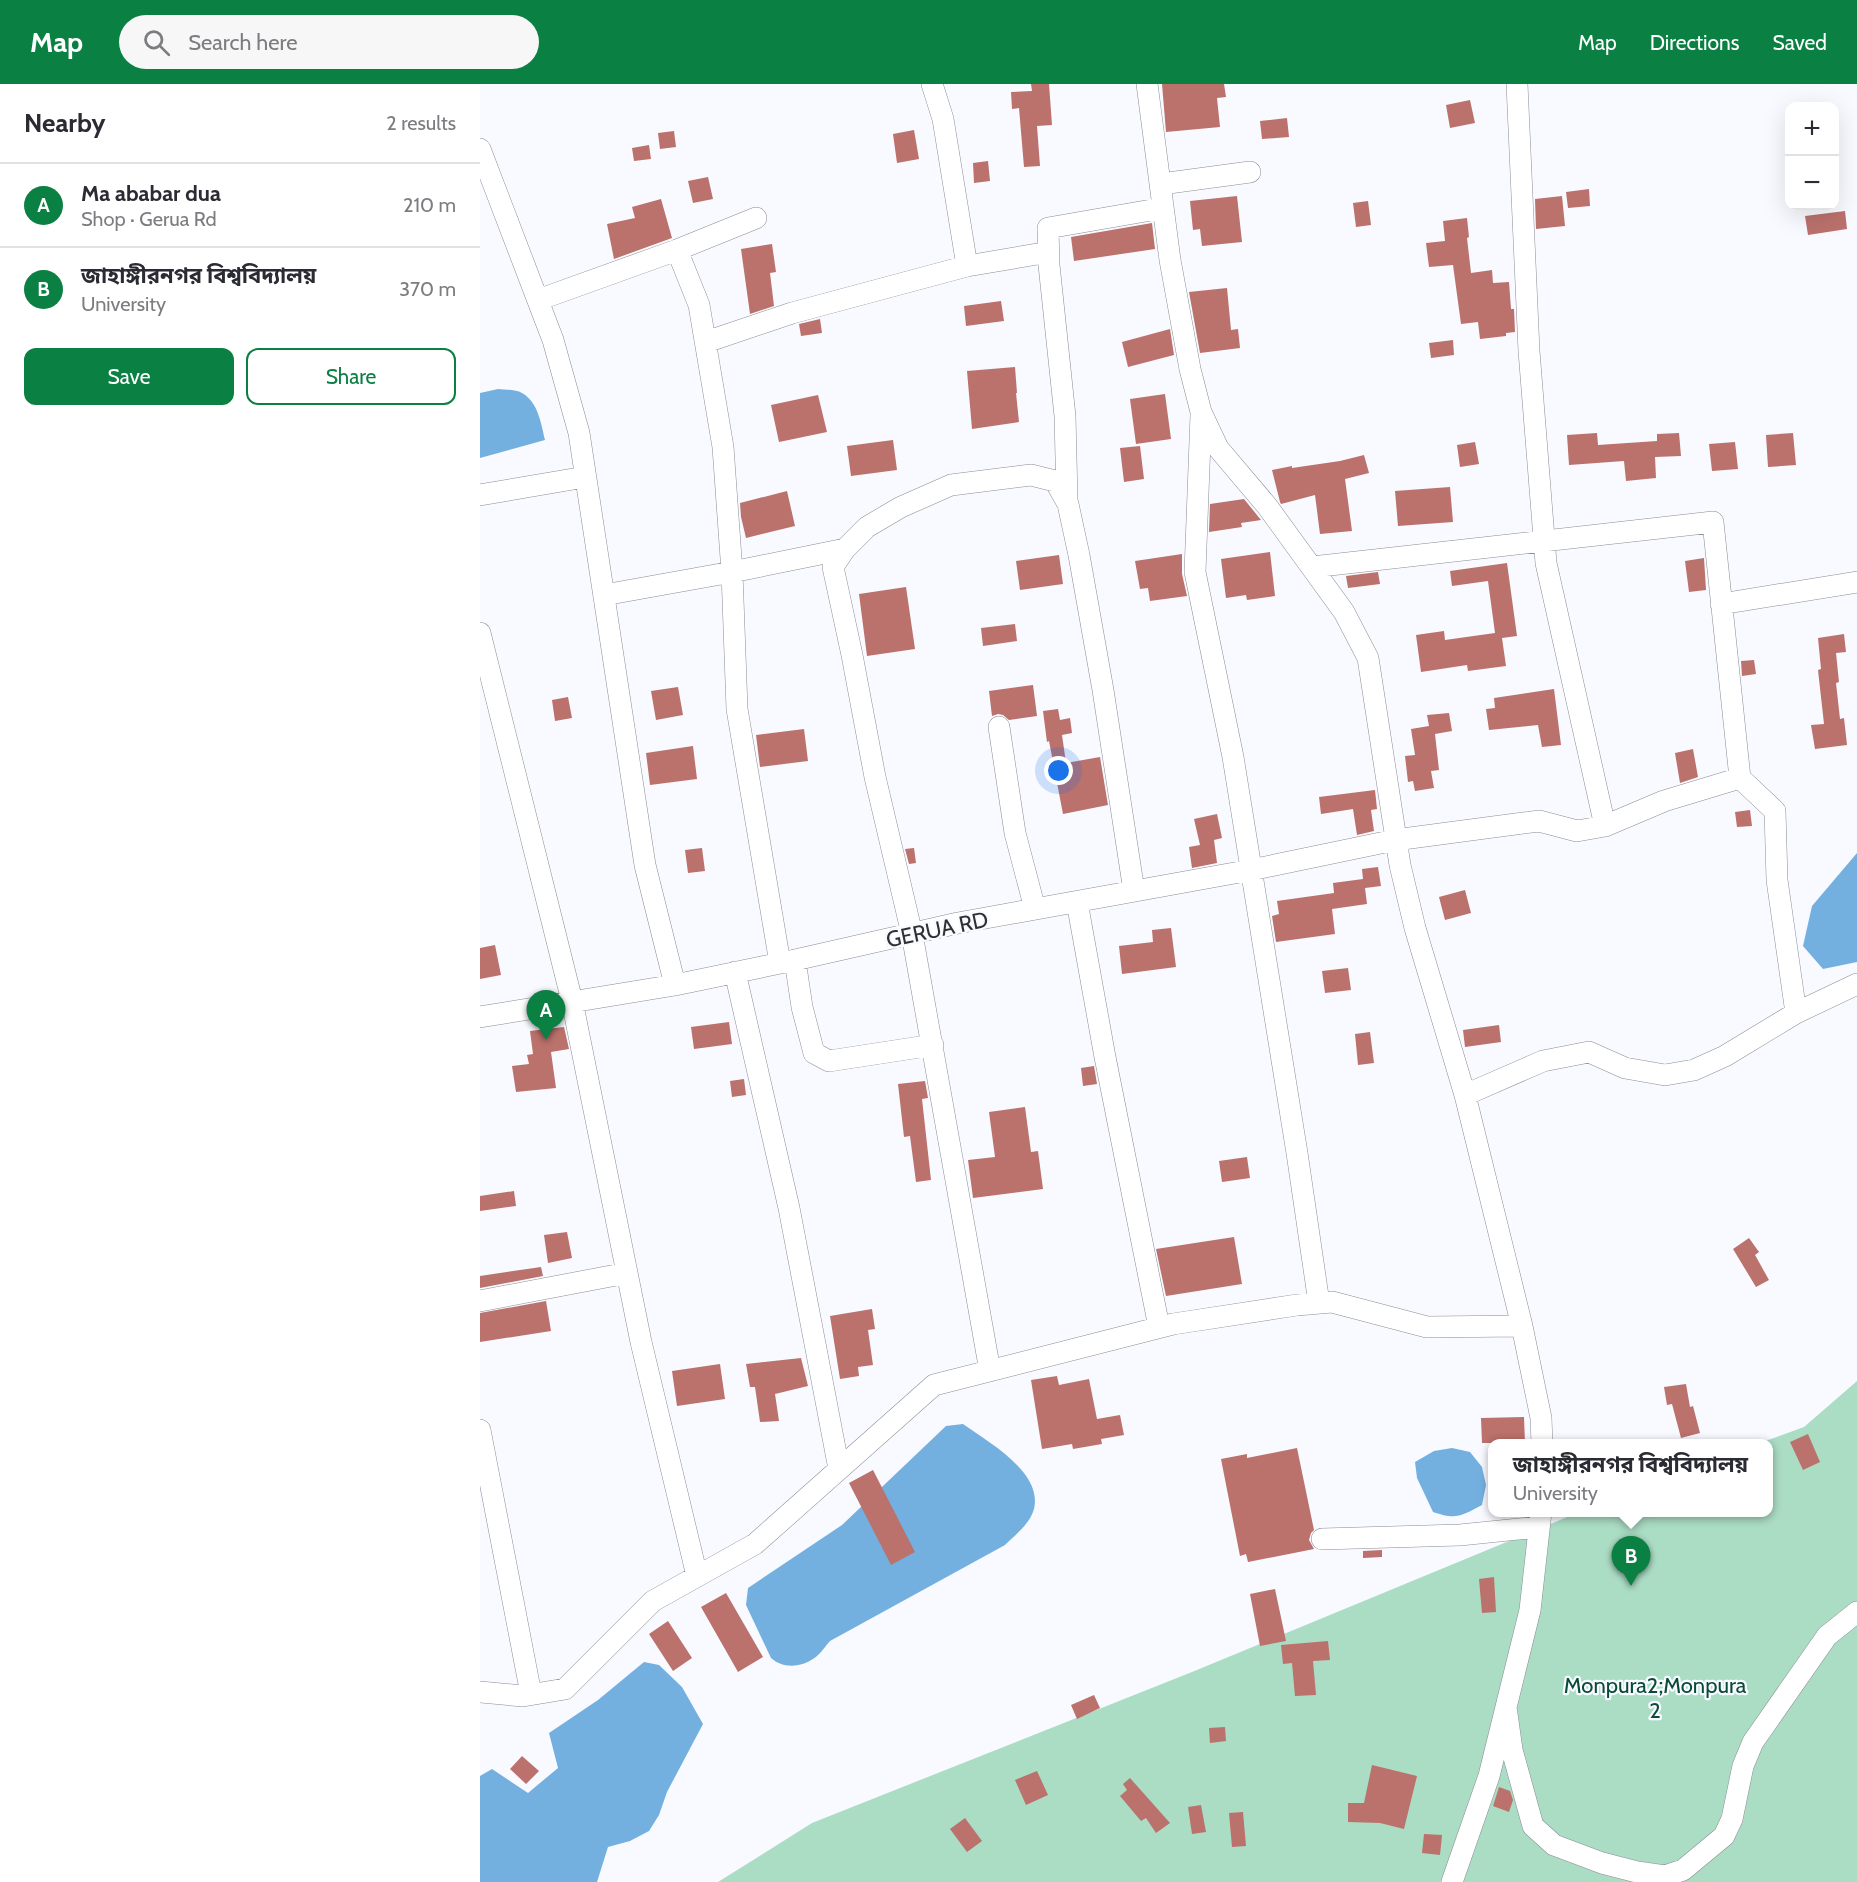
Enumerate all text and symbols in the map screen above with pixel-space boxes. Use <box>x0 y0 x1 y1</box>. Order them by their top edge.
search box <box>119 15 539 69</box>
text: Map <box>30 25 83 59</box>
icon: search <box>140 26 173 59</box>
text: Search here <box>188 29 297 56</box>
text: Map <box>1578 30 1617 55</box>
text: Directions <box>1650 30 1739 55</box>
text: Saved <box>1772 30 1827 55</box>
map controls <box>1785 102 1839 210</box>
button: + <box>1785 102 1839 156</box>
text: Nearby <box>24 107 105 139</box>
text: 2 results <box>386 111 456 135</box>
button: − <box>1785 156 1839 210</box>
text: Ma ababar dua <box>81 180 221 207</box>
text: A <box>37 193 50 217</box>
text: 210 m <box>403 193 456 217</box>
text: Shop · Gerua Rd <box>81 207 217 231</box>
text: জাহাঙ্গীরনগর বিশ্ববিদ্যালয় <box>81 262 316 289</box>
text: B <box>37 277 50 301</box>
text: 370 m <box>399 277 456 301</box>
text: University <box>81 292 166 316</box>
button: Save <box>24 348 234 405</box>
button: Share <box>246 348 456 405</box>
your location <box>1044 756 1073 785</box>
street label: GERUA RD <box>884 906 991 953</box>
pin: A <box>526 990 566 1040</box>
popup <box>1488 1439 1773 1517</box>
text: জাহাঙ্গীরনগর বিশ্ববিদ্যালয় <box>1513 1451 1748 1478</box>
text: University <box>1513 1481 1598 1505</box>
pin: B <box>1612 1536 1650 1586</box>
park label: Monpura2;Monpura 2 <box>1564 1672 1747 1724</box>

